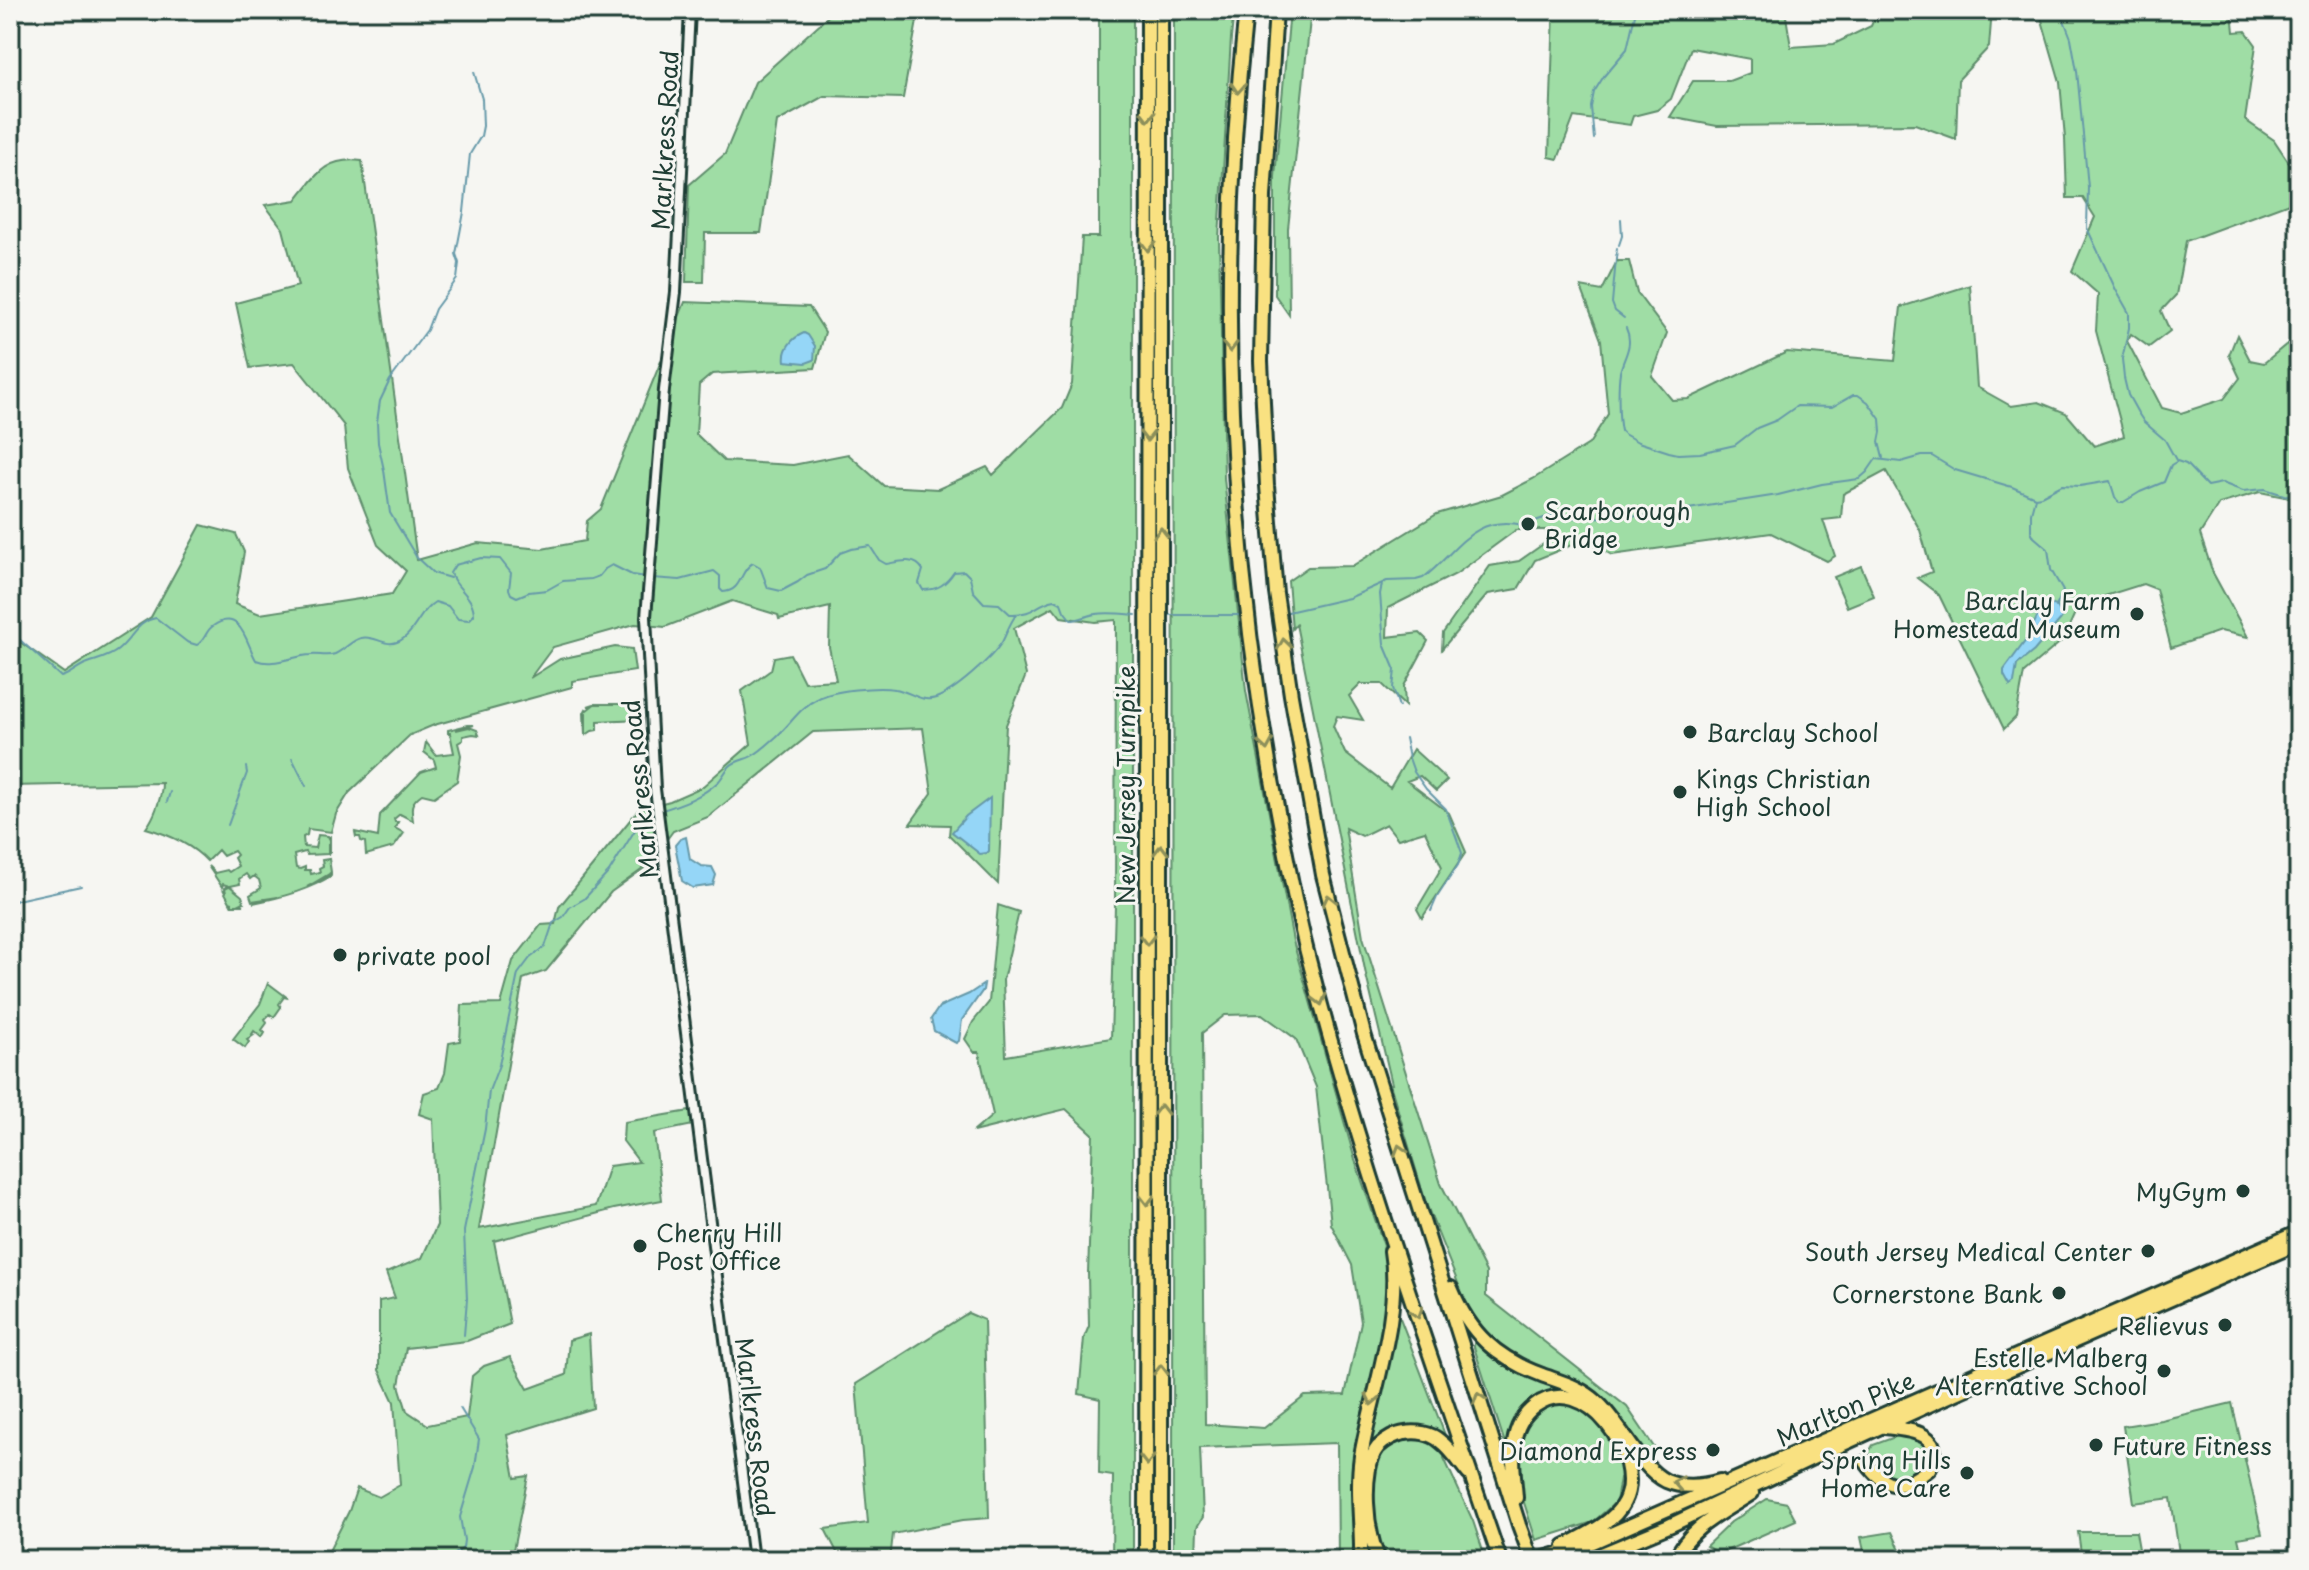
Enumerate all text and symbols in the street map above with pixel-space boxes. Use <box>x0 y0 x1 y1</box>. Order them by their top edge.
street label: Marlkress Road <box>641 49 687 231</box>
one-way arrow <box>1230 82 1247 95</box>
one-way arrow <box>1140 110 1157 123</box>
one-way arrow <box>1139 240 1157 253</box>
one-way arrow <box>1222 341 1239 354</box>
one-way arrow <box>1138 430 1156 443</box>
place label: Scarborough Bridge <box>1544 492 1691 556</box>
marker: Scarborough Bridge <box>1519 515 1537 533</box>
one-way arrow <box>1152 526 1170 539</box>
place label: Barclay Farm Homestead Museum <box>1893 582 2121 646</box>
marker: Barclay Farm Homestead Museum <box>2128 605 2146 623</box>
one-way arrow <box>1276 637 1293 651</box>
street label: New Jersey Turnpike <box>1107 665 1143 905</box>
street label: Marlkress Road <box>612 698 666 880</box>
place label: Barclay School <box>1706 714 1879 750</box>
marker: Barclay School <box>1681 723 1699 741</box>
one-way arrow <box>1257 739 1274 752</box>
place label: Kings Christian High School <box>1696 760 1871 824</box>
marker: Kings Christian High School <box>1671 783 1689 801</box>
one-way arrow <box>1152 843 1170 856</box>
one-way arrow <box>1321 894 1338 907</box>
one-way arrow <box>1138 934 1156 947</box>
place label: private pool <box>356 937 491 973</box>
marker: private pool <box>331 946 349 964</box>
one-way arrow <box>1310 992 1327 1006</box>
one-way arrow <box>1152 1103 1170 1116</box>
one-way arrow <box>1393 1144 1409 1157</box>
place label: MyGym <box>2136 1173 2227 1209</box>
marker: MyGym <box>2234 1182 2252 1200</box>
one-way arrow <box>1138 1194 1156 1207</box>
place label: Cherry Hill Post Office <box>656 1214 782 1278</box>
place label: South Jersey Medical Center <box>1805 1233 2133 1269</box>
marker: Cherry Hill Post Office <box>631 1237 649 1255</box>
marker: South Jersey Medical Center <box>2139 1242 2157 1260</box>
place label: Cornerstone Bank <box>1832 1275 2043 1311</box>
marker: Cornerstone Bank <box>2050 1284 2068 1302</box>
one-way arrow <box>1408 1306 1424 1320</box>
place label: Relievus <box>2118 1307 2209 1343</box>
marker: Relievus <box>2216 1316 2234 1334</box>
street label: Marlkress Road <box>727 1335 785 1519</box>
place label: Estelle Malberg Alternative School <box>1935 1339 2148 1403</box>
street label: Marlton Pike <box>1770 1361 1920 1455</box>
marker: Estelle Malberg Alternative School <box>2155 1362 2173 1380</box>
one-way arrow <box>1152 1363 1170 1376</box>
one-way arrow <box>1472 1391 1488 1405</box>
one-way arrow <box>1364 1392 1381 1406</box>
place label: Future Fitness <box>2112 1427 2272 1463</box>
place label: Diamond Express <box>1499 1432 1697 1468</box>
marker: Future Fitness <box>2087 1436 2105 1454</box>
marker: Diamond Express <box>1704 1441 1722 1459</box>
place label: Spring Hills Home Care <box>1821 1441 1951 1505</box>
one-way arrow <box>1138 1454 1156 1467</box>
marker: Spring Hills Home Care <box>1958 1464 1976 1482</box>
one-way arrow <box>1672 1475 1685 1492</box>

